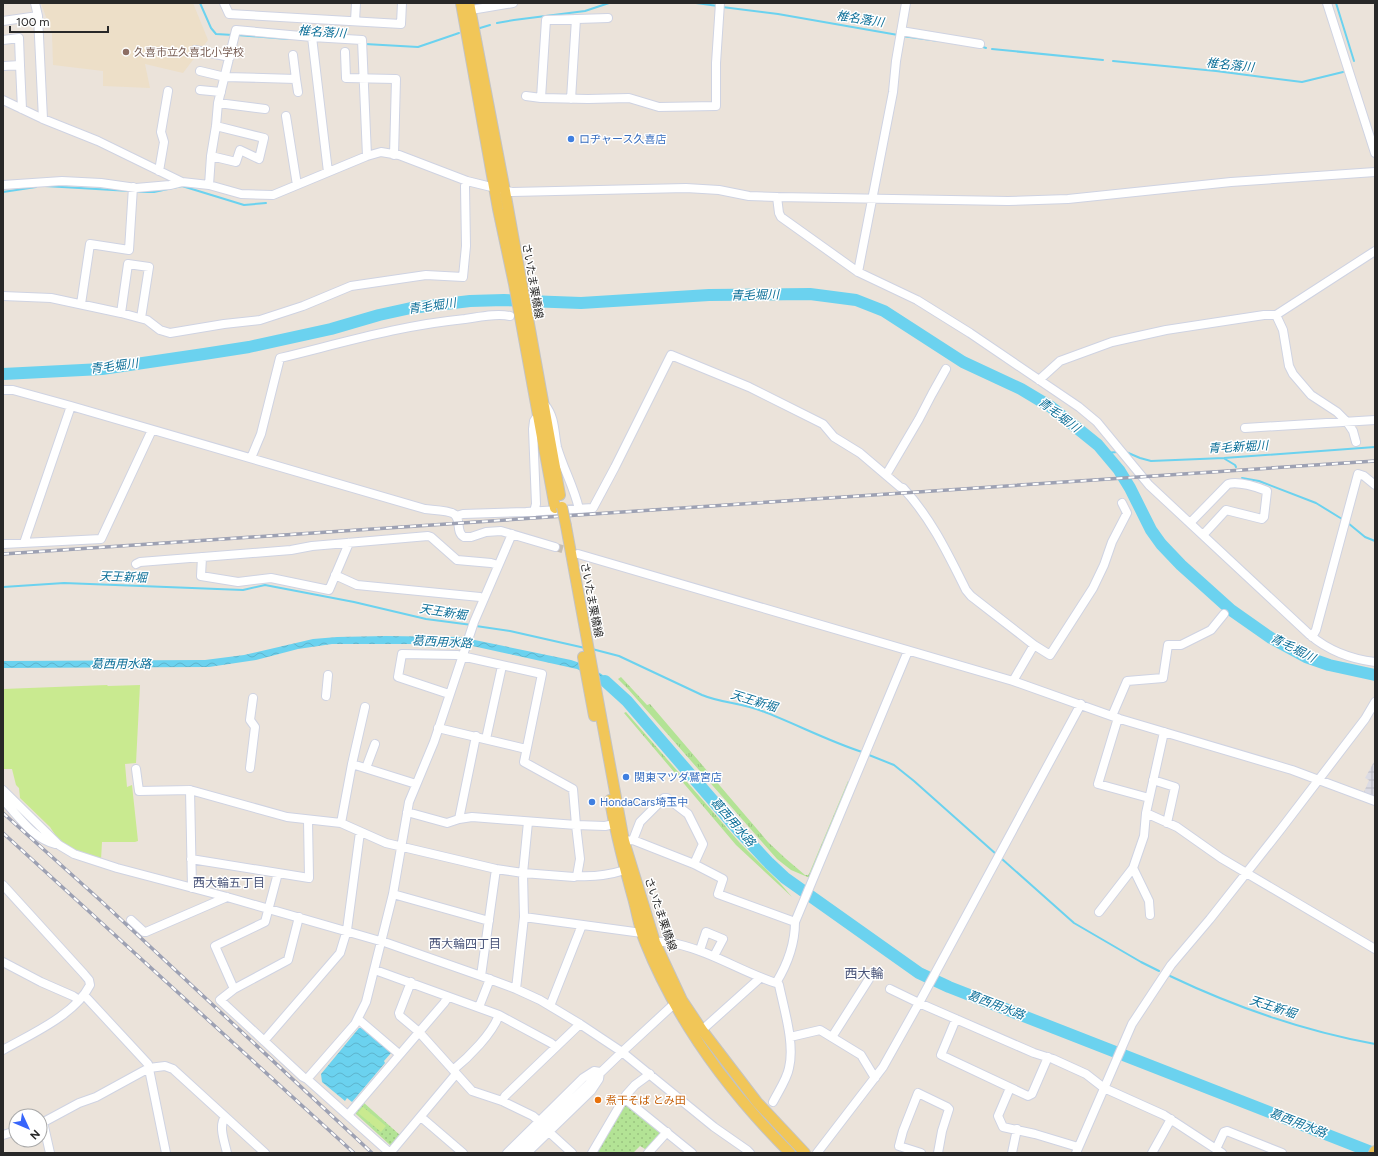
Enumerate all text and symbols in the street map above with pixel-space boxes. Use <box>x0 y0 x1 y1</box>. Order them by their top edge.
scale bar <box>10 8 108 34</box>
water label: 椎名落川 <box>835 8 887 30</box>
text: 100 m <box>16 15 50 29</box>
water label: 椎名落川 <box>298 23 348 41</box>
place label: 久喜市立久喜北小学校 <box>134 46 244 59</box>
marker: 久喜市立久喜北小学校 <box>121 47 131 57</box>
water label: 椎名落川 <box>1205 56 1257 75</box>
place label: ロヂャース久喜店 <box>579 133 666 146</box>
marker: ロヂャース久喜店 <box>566 134 576 144</box>
street label: さいたま栗橋線 <box>519 242 546 320</box>
water label: 青毛堀川 <box>731 288 781 302</box>
water label: 青毛堀川 <box>407 295 459 316</box>
water label: 青毛堀川 <box>89 356 141 376</box>
water label: 青毛堀川 <box>1036 395 1084 436</box>
water label: 青毛新堀川 <box>1208 438 1270 456</box>
street label: さいたま栗橋線 <box>578 561 605 639</box>
water label: 天王新堀 <box>99 569 149 585</box>
water label: 天王新堀 <box>418 601 470 623</box>
water label: 青毛堀川 <box>1268 631 1319 666</box>
water label: 葛西用水路 <box>412 633 473 651</box>
water label: 葛西用水路 <box>91 657 152 671</box>
water label: 天王新堀 <box>729 687 781 715</box>
place label: 関東マツダ鷲宮店 <box>634 771 722 784</box>
marker: 関東マツダ鷲宮店 <box>621 772 631 782</box>
water label: 葛西用水路 <box>708 795 759 850</box>
place label: HondaCars埼玉中 <box>600 796 688 809</box>
marker: HondaCars埼玉中 <box>587 797 597 807</box>
district label: 西大輪五丁目 <box>193 876 265 890</box>
street label: さいたま栗橋線 <box>642 876 679 953</box>
district label: 西大輪四丁目 <box>429 937 501 951</box>
district label: 西大輪 <box>844 966 884 981</box>
water label: 葛西用水路 <box>965 988 1027 1023</box>
water label: 天王新堀 <box>1248 993 1300 1022</box>
place label: 煮干そば とみ田 <box>606 1094 686 1107</box>
marker: 煮干そば とみ田 <box>593 1095 603 1105</box>
water label: 葛西用水路 <box>1267 1106 1329 1141</box>
north arrow <box>8 1108 48 1148</box>
text: N <box>27 1127 42 1142</box>

